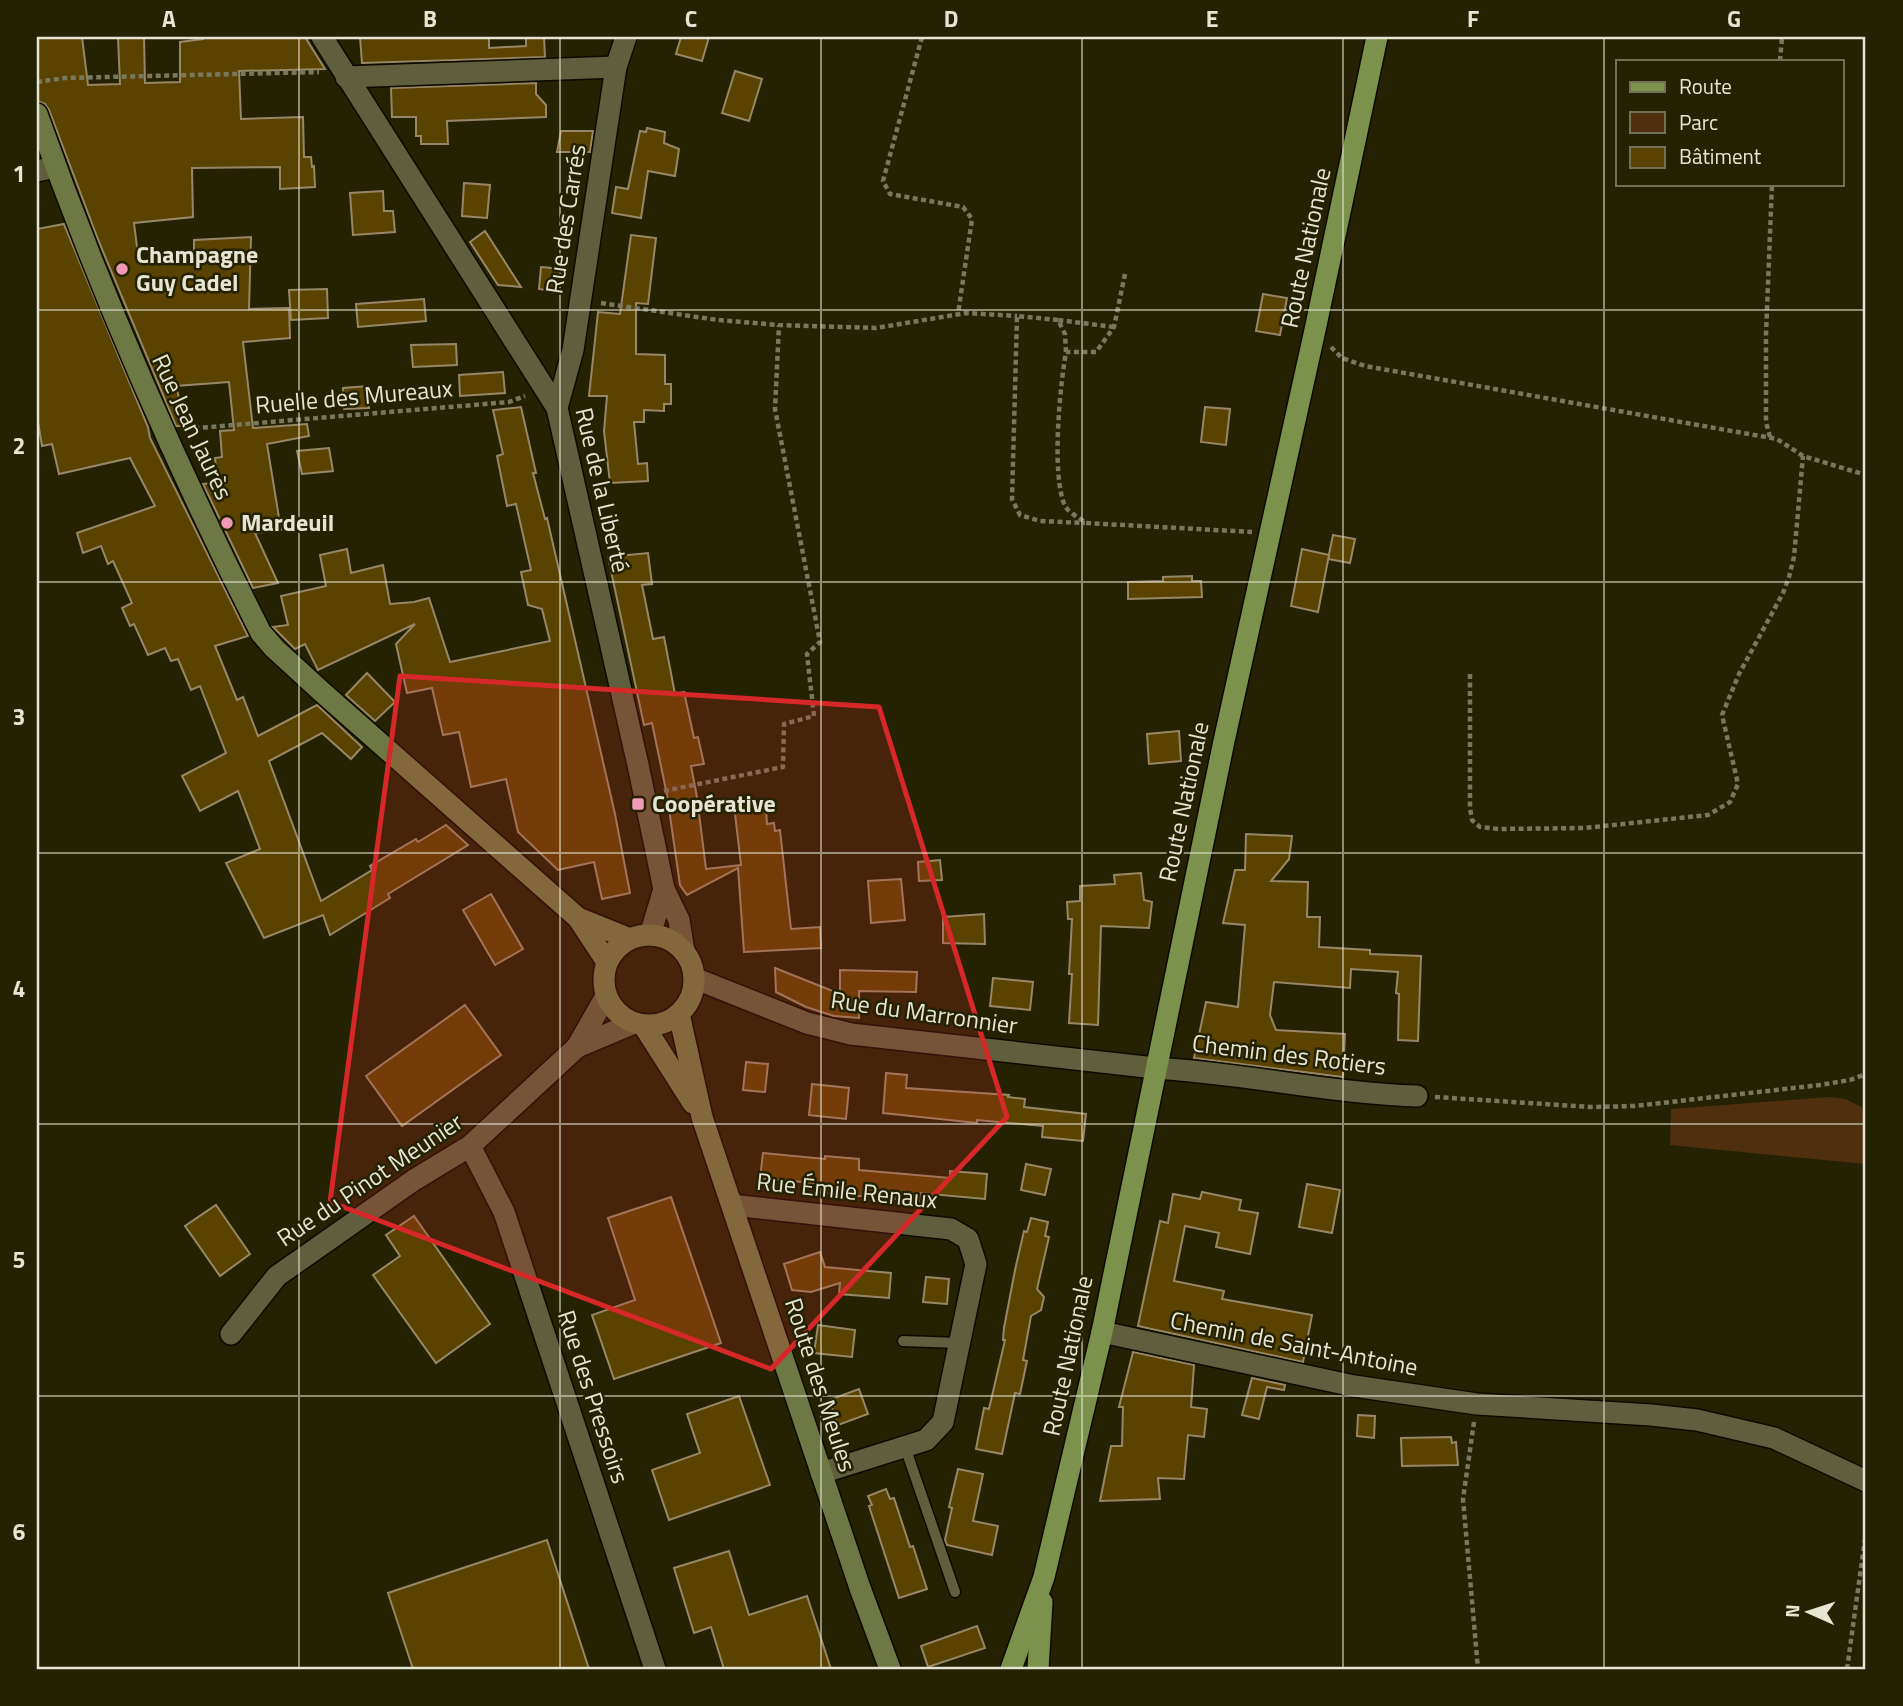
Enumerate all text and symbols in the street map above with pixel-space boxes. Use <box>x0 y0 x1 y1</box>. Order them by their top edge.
text: A <box>162 1 176 36</box>
text: B <box>423 1 437 36</box>
text: C <box>685 1 697 36</box>
text: D <box>944 1 958 36</box>
text: E <box>1206 1 1218 36</box>
text: F <box>1467 1 1479 36</box>
text: G <box>1727 1 1741 36</box>
legend <box>1616 60 1843 186</box>
text: Route <box>1679 70 1732 102</box>
text: Parc <box>1679 106 1718 138</box>
text: Bâtiment <box>1679 140 1762 172</box>
street label: Rue des Carrés <box>535 142 595 296</box>
text: 1 <box>13 156 25 191</box>
street label: Route Nationale <box>1270 164 1340 331</box>
place label: Champagne Guy Cadel <box>136 236 258 300</box>
marker: Champagne Guy Cadel <box>114 261 130 277</box>
street label: Rue Jean Jaurès <box>143 348 242 505</box>
street label: Ruelle des Mureaux <box>254 369 454 423</box>
street label: Rue de la Liberté <box>567 404 639 576</box>
text: 2 <box>13 428 25 463</box>
place label: Mardeuil <box>241 504 334 540</box>
marker: Mardeuil <box>219 515 235 531</box>
text: 3 <box>13 699 25 734</box>
street label: Route Nationale <box>1148 718 1218 885</box>
place label: Coopérative <box>652 785 776 821</box>
marker: Coopérative <box>630 796 646 812</box>
text: 4 <box>13 971 25 1006</box>
street label: Rue du Marronnier <box>828 981 1020 1043</box>
street label: Chemin des Rotiers <box>1190 1024 1388 1084</box>
street label: Rue du Pinot Meunier <box>269 1103 470 1255</box>
street label: Rue Émile Renaux <box>755 1163 939 1217</box>
text: 5 <box>13 1242 25 1277</box>
street label: Route Nationale <box>1032 1272 1102 1439</box>
street label: Route des Meules <box>776 1293 866 1476</box>
street label: Chemin de Saint-Antoine <box>1167 1301 1421 1385</box>
street label: Rue des Pressoirs <box>549 1305 639 1488</box>
text: 6 <box>13 1514 26 1549</box>
north arrow <box>1773 1576 1843 1646</box>
text: N <box>1777 1604 1806 1618</box>

